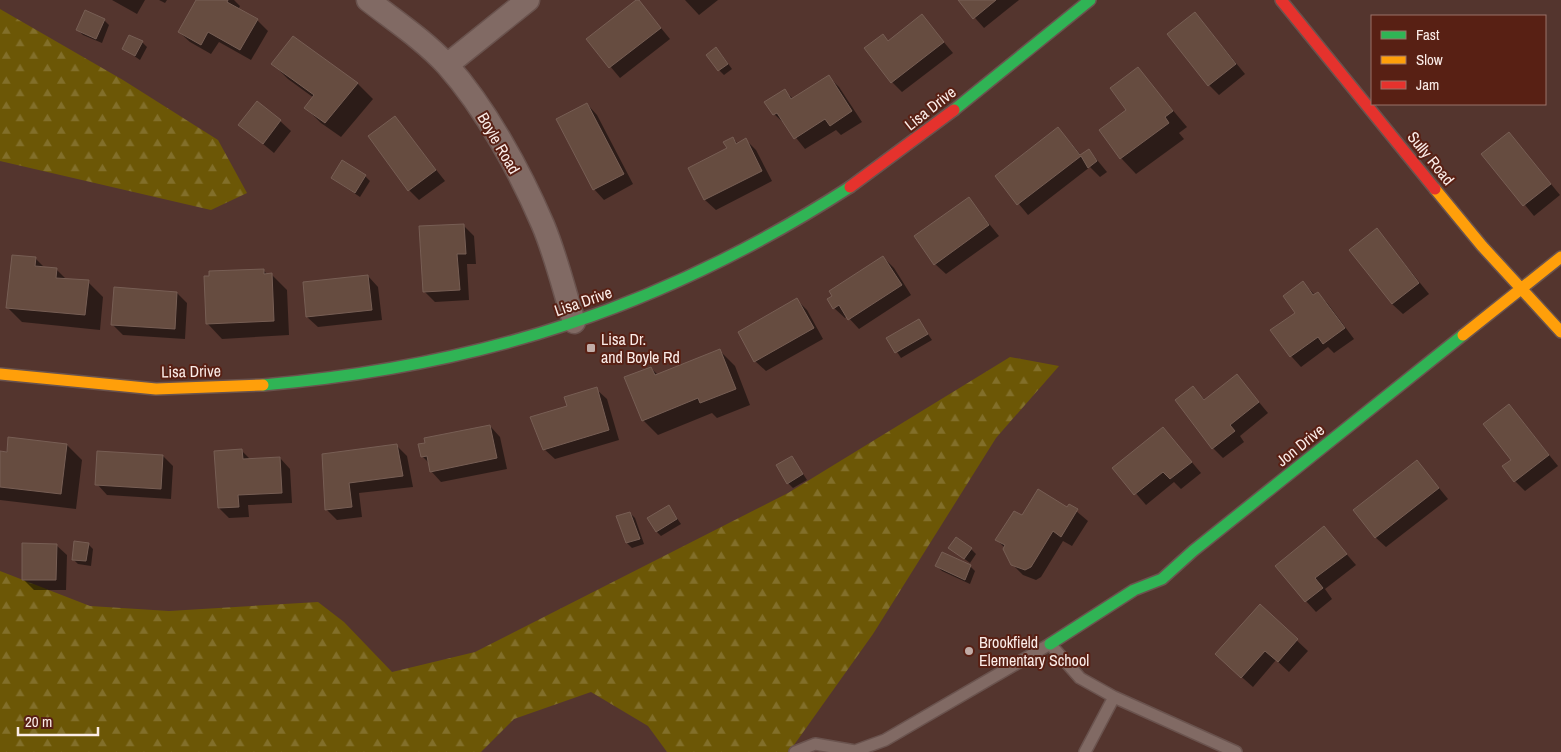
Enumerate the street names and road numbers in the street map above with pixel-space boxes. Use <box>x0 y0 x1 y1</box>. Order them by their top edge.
street label: Lisa Drive <box>900 81 960 135</box>
street label: Boyle Road <box>473 108 525 178</box>
street label: Sully Road <box>1402 126 1460 190</box>
street label: Lisa Drive <box>551 281 615 321</box>
street label: Lisa Drive <box>161 359 221 383</box>
street label: Jon Drive <box>1271 419 1329 471</box>

